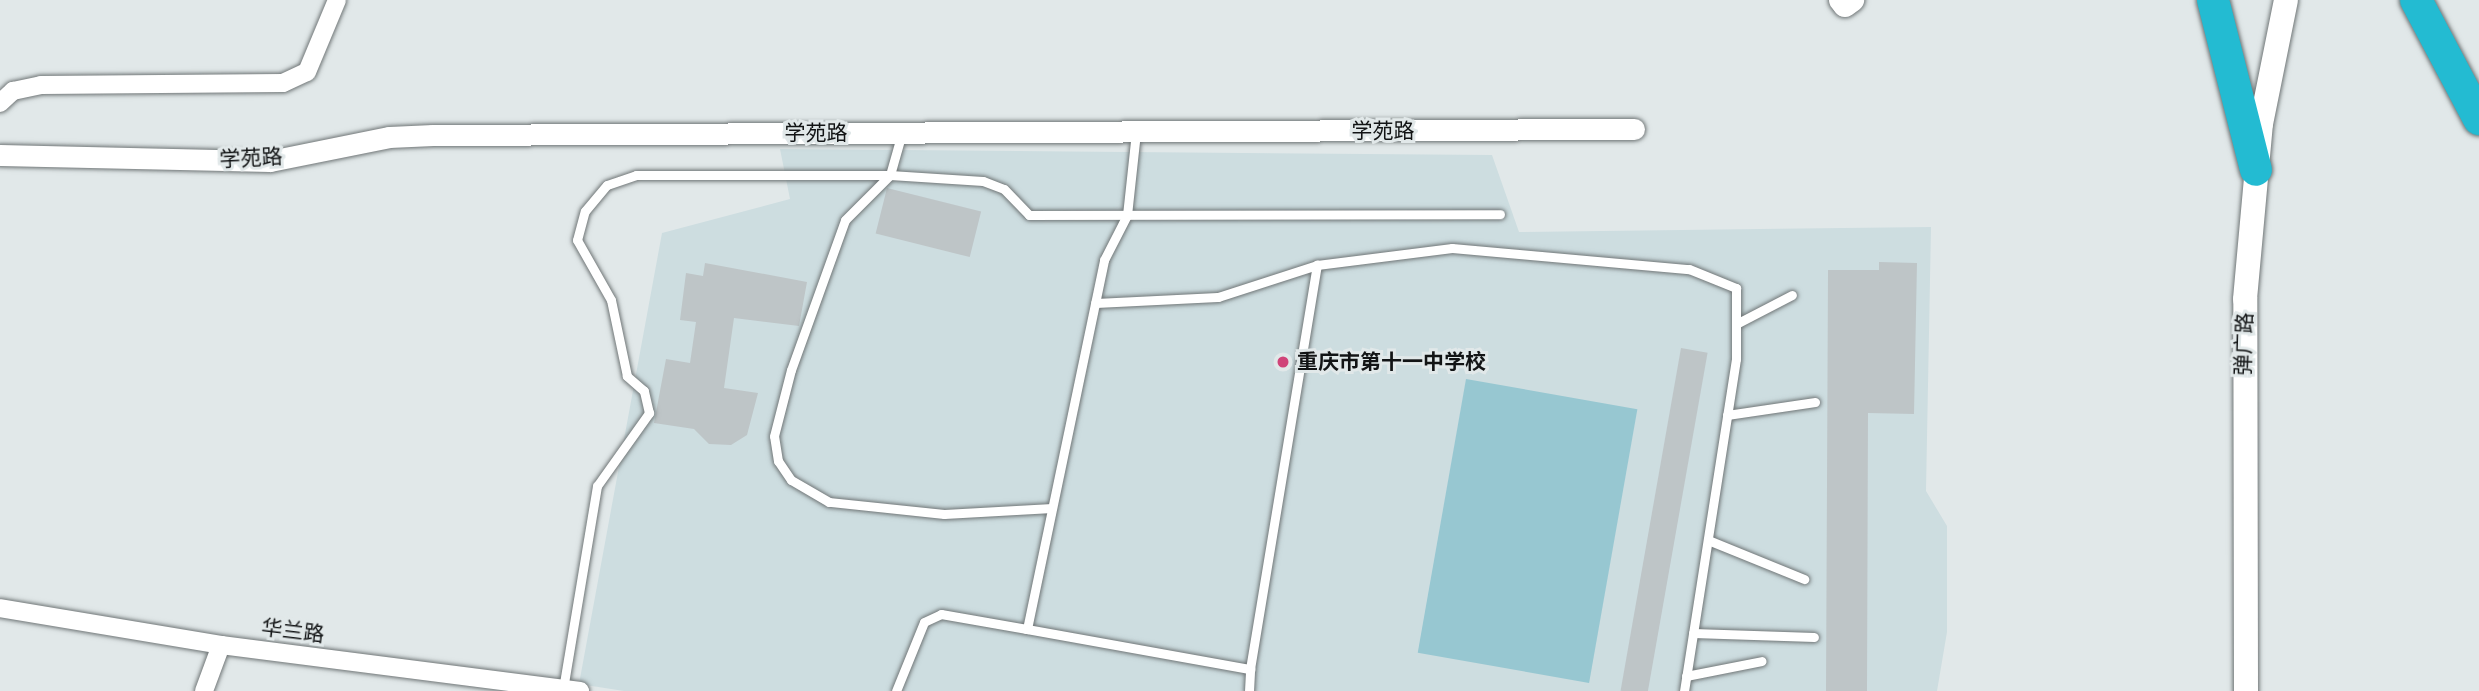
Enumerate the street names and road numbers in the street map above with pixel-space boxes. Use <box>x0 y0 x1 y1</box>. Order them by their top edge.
street label: 学苑路 <box>1352 118 1414 144</box>
street label: 学苑路 <box>785 120 847 146</box>
street label: 学苑路 <box>219 144 283 172</box>
street label: 弹广路 <box>2230 312 2258 376</box>
street label: 华兰路 <box>260 615 326 647</box>

